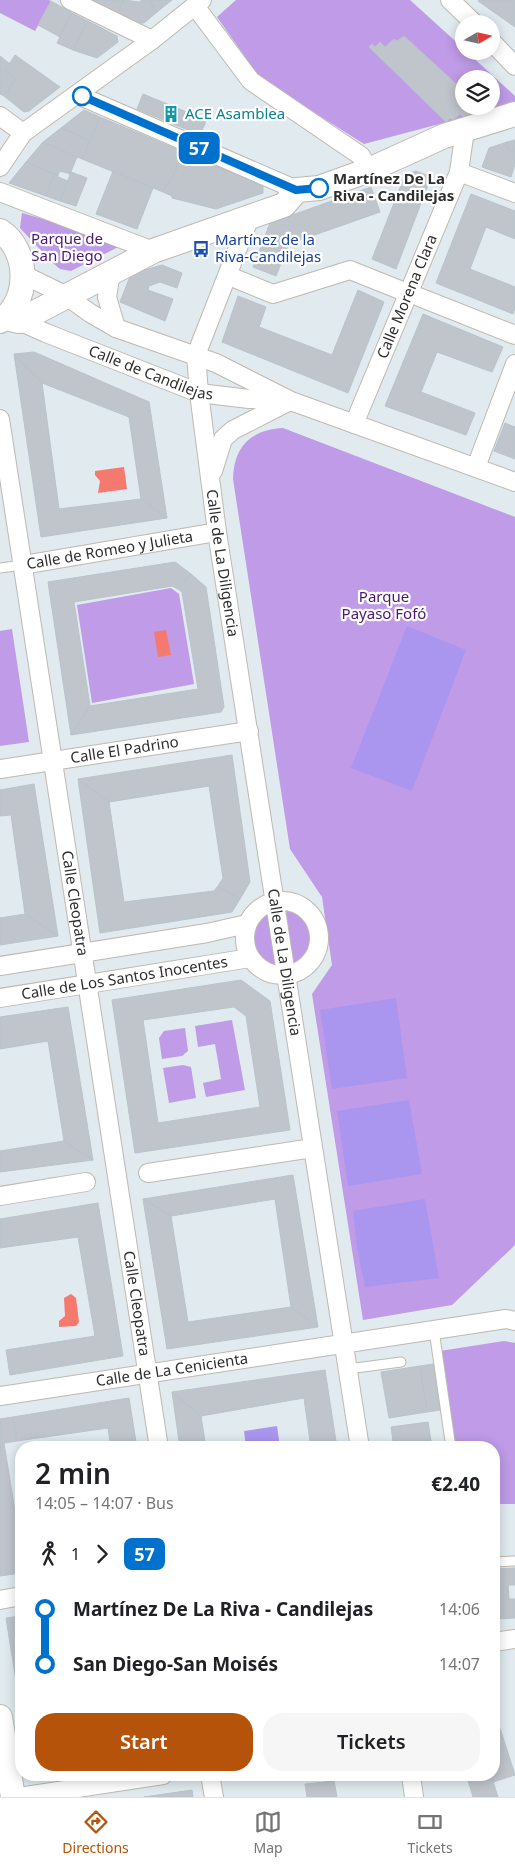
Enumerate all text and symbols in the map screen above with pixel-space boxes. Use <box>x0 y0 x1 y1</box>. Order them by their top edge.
north arrow <box>455 15 500 60</box>
map controls <box>455 15 500 115</box>
button: layers <box>455 70 500 115</box>
unlabelled marker <box>72 86 92 106</box>
place label: ACE Asamblea <box>185 103 285 123</box>
building icon: ACE Asamblea <box>161 104 181 124</box>
line badge: 57 <box>176 132 222 164</box>
text: 57 <box>189 136 209 160</box>
place label: Martínez De La Riva - Candilejas <box>333 168 454 205</box>
marker: Martínez De La Riva - Candilejas <box>309 178 329 198</box>
park label: Parque de San Diego <box>31 228 103 265</box>
place label: Martínez de la Riva-Candilejas <box>215 229 321 266</box>
street label: Calle Morena Clara <box>371 231 441 361</box>
bus stop icon: Martínez de la Riva-Candilejas <box>191 239 211 259</box>
street label: Calle de Candilejas <box>86 340 214 404</box>
street label: Calle de La Diligencia <box>203 488 244 638</box>
street label: Calle de Romeo y Julieta <box>25 525 194 573</box>
park label: Parque Payaso Fofó <box>342 586 426 623</box>
street label: Calle El Padrino <box>69 731 180 767</box>
street label: Calle Cleopatra <box>58 849 94 957</box>
street label: Calle de La Diligencia <box>264 887 307 1037</box>
street label: Calle de Los Santos Inocentes <box>20 951 229 1003</box>
street label: Calle Cleopatra <box>120 1249 156 1357</box>
street label: Calle de La Cenicienta <box>94 1347 249 1390</box>
text: 2 min <box>35 1454 111 1492</box>
text: €2.40 <box>431 1471 480 1497</box>
text: 14:05 – 14:07 · Bus <box>35 1492 174 1514</box>
icon: walk <box>35 1540 63 1568</box>
icon: forward <box>88 1540 116 1568</box>
text: 57 <box>134 1542 155 1566</box>
text: 1 <box>71 1543 80 1565</box>
text: Martínez De La Riva - Candilejas <box>73 1596 373 1622</box>
text: 14:06 <box>439 1598 480 1620</box>
text: San Diego-San Moisés <box>73 1651 278 1677</box>
text: 14:07 <box>439 1653 480 1675</box>
button: Start <box>35 1713 253 1771</box>
button: Tickets <box>263 1713 480 1771</box>
tab: Directions <box>62 1808 129 1857</box>
tab: Map <box>254 1808 283 1857</box>
tab: Tickets <box>407 1808 453 1857</box>

